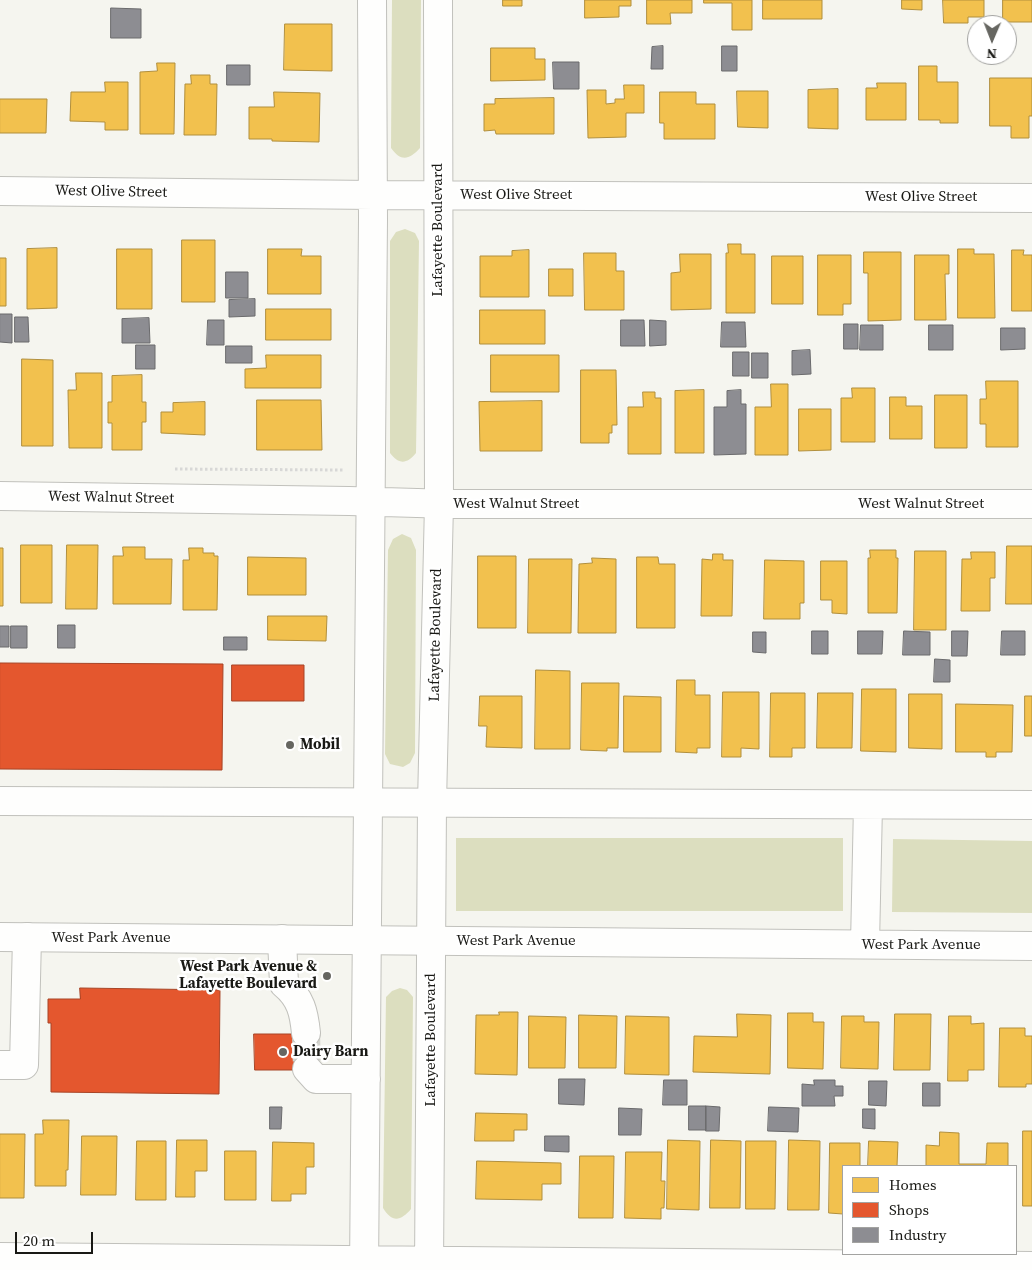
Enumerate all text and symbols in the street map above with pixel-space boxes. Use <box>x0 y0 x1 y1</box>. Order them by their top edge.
north arrow <box>967 15 1017 65</box>
text: N <box>986 44 997 64</box>
street label: Lafayette Boulevard <box>429 163 447 297</box>
street label: West Olive Street <box>55 182 167 202</box>
street label: West Olive Street <box>460 186 572 204</box>
street label: West Olive Street <box>865 188 977 206</box>
street label: West Walnut Street <box>48 488 174 508</box>
street label: West Walnut Street <box>453 495 579 513</box>
street label: West Walnut Street <box>858 495 984 513</box>
street label: Lafayette Boulevard <box>426 568 446 702</box>
place label: Mobil <box>300 736 340 754</box>
marker: Mobil <box>284 739 296 751</box>
street label: West Park Avenue <box>51 929 171 947</box>
street label: West Park Avenue <box>456 932 576 950</box>
street label: West Park Avenue <box>861 936 981 954</box>
place label: West Park Avenue & Lafayette Boulevard <box>179 958 317 993</box>
marker: West Park Avenue & Lafayette Boulevard <box>321 970 333 982</box>
street label: Lafayette Boulevard <box>422 973 440 1107</box>
place label: Dairy Barn <box>293 1043 368 1061</box>
marker: Dairy Barn <box>277 1046 289 1058</box>
legend <box>842 1165 1017 1255</box>
text: Homes <box>889 1174 936 1195</box>
text: Shops <box>889 1199 929 1220</box>
scale bar <box>18 1222 95 1254</box>
text: Industry <box>889 1224 946 1245</box>
text: 20 m <box>23 1230 55 1251</box>

